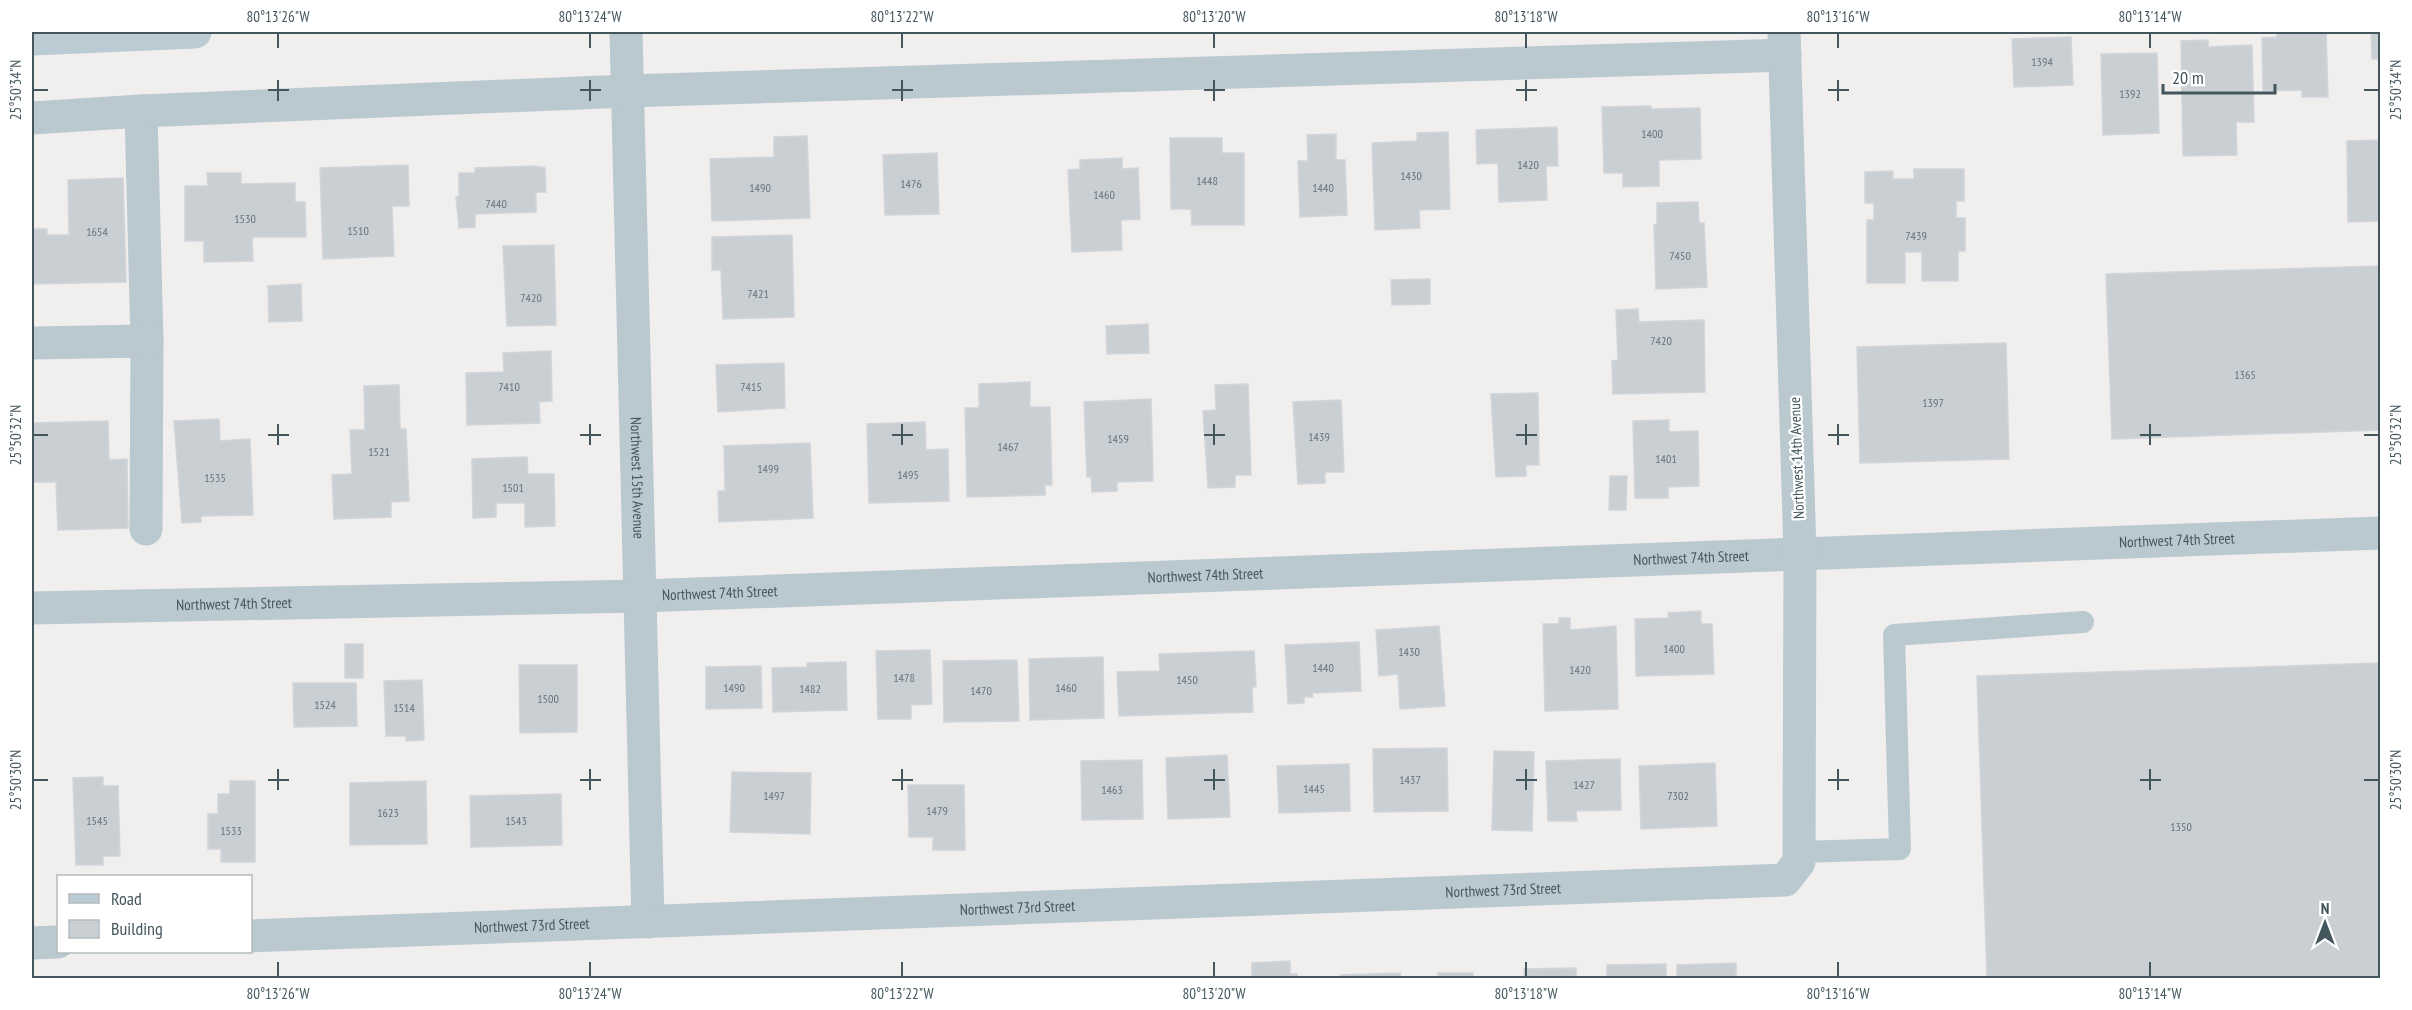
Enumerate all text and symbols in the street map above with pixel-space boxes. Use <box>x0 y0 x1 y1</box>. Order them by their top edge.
text: 80°13'26"W <box>246 7 310 26</box>
text: 80°13'24"W <box>558 7 622 26</box>
text: 80°13'22"W <box>870 7 934 26</box>
text: 80°13'20"W <box>1182 7 1246 26</box>
text: 80°13'18"W <box>1494 7 1558 26</box>
text: 80°13'16"W <box>1806 7 1870 26</box>
text: 80°13'14"W <box>2118 7 2182 26</box>
house number: 1394 <box>2031 54 2053 69</box>
scale bar <box>2163 57 2276 95</box>
text: 25°50'34"N <box>6 60 25 120</box>
text: 25°50'34"N <box>2386 60 2405 120</box>
text: 20 m <box>2172 66 2204 89</box>
house number: 1392 <box>2119 86 2141 101</box>
house number: 1400 <box>1641 126 1663 141</box>
house number: 1420 <box>1517 157 1539 172</box>
house number: 1430 <box>1400 168 1422 183</box>
house number: 1448 <box>1196 173 1218 188</box>
house number: 1476 <box>900 176 922 191</box>
house number: 1490 <box>749 180 771 195</box>
house number: 1440 <box>1312 180 1334 195</box>
house number: 1460 <box>1093 187 1115 202</box>
house number: 7440 <box>485 196 507 211</box>
house number: 1530 <box>234 211 256 226</box>
house number: 1510 <box>347 223 369 238</box>
house number: 1654 <box>86 224 108 239</box>
house number: 7439 <box>1905 228 1927 243</box>
house number: 7450 <box>1669 248 1691 263</box>
house number: 7421 <box>747 286 769 301</box>
house number: 7420 <box>520 290 542 305</box>
house number: 7420 <box>1650 333 1672 348</box>
house number: 1365 <box>2234 367 2256 382</box>
house number: 7410 <box>498 379 520 394</box>
house number: 7415 <box>740 379 762 394</box>
house number: 1397 <box>1922 395 1944 410</box>
street label: Northwest 14th Avenue <box>1785 397 1808 519</box>
text: 25°50'32"N <box>6 405 25 465</box>
text: 25°50'32"N <box>2386 405 2405 465</box>
street label: Northwest 15th Avenue <box>627 417 649 539</box>
house number: 1439 <box>1308 429 1330 444</box>
house number: 1459 <box>1107 431 1129 446</box>
house number: 1467 <box>997 439 1019 454</box>
house number: 1521 <box>368 444 390 459</box>
house number: 1401 <box>1655 451 1677 466</box>
house number: 1499 <box>757 461 779 476</box>
house number: 1495 <box>897 467 919 482</box>
house number: 1535 <box>204 470 226 485</box>
house number: 1501 <box>502 480 524 495</box>
street label: Northwest 74th Street <box>2119 528 2235 551</box>
street label: Northwest 74th Street <box>1633 546 1749 569</box>
street label: Northwest 74th Street <box>1147 563 1264 587</box>
street label: Northwest 74th Street <box>662 581 778 604</box>
street label: Northwest 74th Street <box>176 593 292 614</box>
house number: 1400 <box>1663 641 1685 656</box>
house number: 1430 <box>1398 644 1420 659</box>
house number: 1440 <box>1312 660 1334 675</box>
house number: 1420 <box>1569 662 1591 677</box>
house number: 1478 <box>893 670 915 685</box>
house number: 1450 <box>1176 672 1198 687</box>
house number: 1490 <box>723 680 745 695</box>
house number: 1460 <box>1055 680 1077 695</box>
house number: 1482 <box>799 681 821 696</box>
house number: 1470 <box>970 683 992 698</box>
house number: 1500 <box>537 691 559 706</box>
house number: 1524 <box>314 697 336 712</box>
house number: 1514 <box>393 700 415 715</box>
text: 25°50'30"N <box>6 750 25 810</box>
text: 25°50'30"N <box>2386 750 2405 810</box>
house number: 1437 <box>1399 772 1421 787</box>
house number: 1427 <box>1573 777 1595 792</box>
house number: 1445 <box>1303 781 1325 796</box>
house number: 1463 <box>1101 782 1123 797</box>
house number: 1497 <box>763 788 785 803</box>
house number: 7302 <box>1667 788 1689 803</box>
house number: 1479 <box>926 803 948 818</box>
house number: 1623 <box>377 805 399 820</box>
house number: 1545 <box>86 813 108 828</box>
house number: 1543 <box>505 813 527 828</box>
house number: 1350 <box>2170 819 2192 834</box>
house number: 1533 <box>220 823 242 838</box>
legend <box>57 875 252 953</box>
street label: Northwest 73rd Street <box>1445 878 1561 901</box>
text: Road <box>111 887 142 910</box>
north arrow <box>2295 893 2355 953</box>
street label: Northwest 73rd Street <box>959 896 1076 919</box>
text: N <box>2321 898 2329 918</box>
street label: Northwest 73rd Street <box>474 914 590 937</box>
text: Building <box>111 917 163 940</box>
text: 80°13'26"W <box>246 984 310 1003</box>
text: 80°13'24"W <box>558 984 622 1003</box>
text: 80°13'22"W <box>870 984 934 1003</box>
text: 80°13'20"W <box>1182 984 1246 1003</box>
text: 80°13'18"W <box>1494 984 1558 1003</box>
text: 80°13'16"W <box>1806 984 1870 1003</box>
text: 80°13'14"W <box>2118 984 2182 1003</box>

